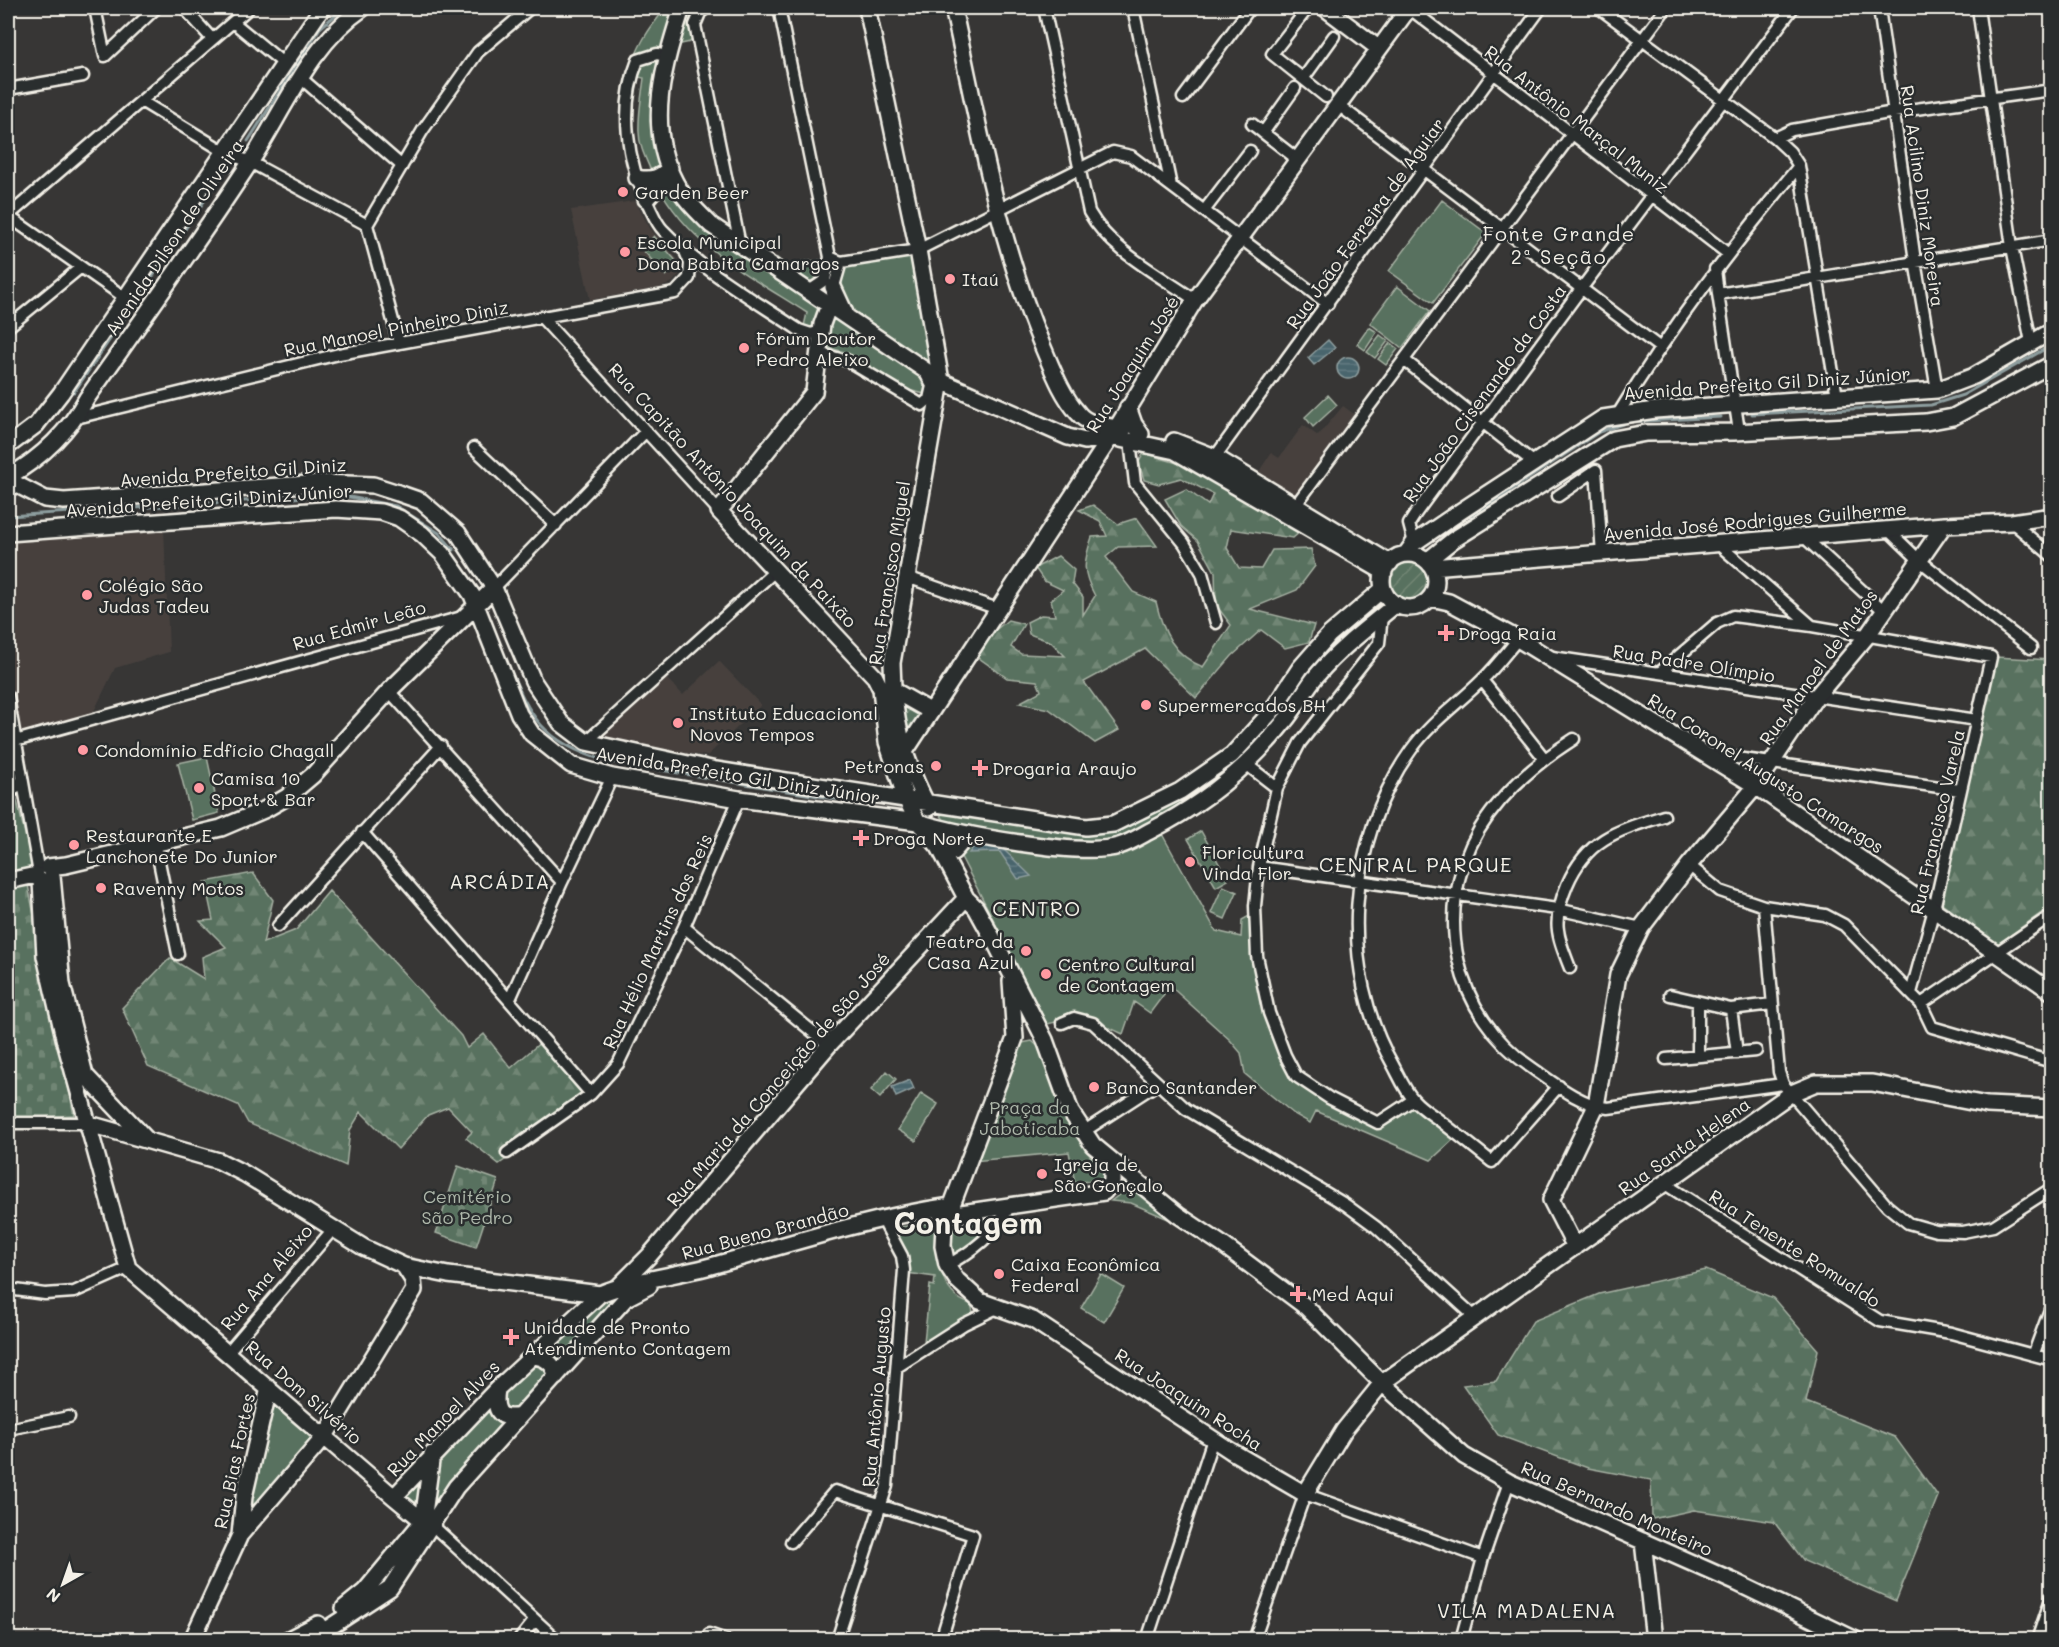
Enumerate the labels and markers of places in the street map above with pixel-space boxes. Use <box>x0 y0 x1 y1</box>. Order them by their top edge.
place label: Garden Beer <box>635 180 749 204</box>
marker: Garden Beer <box>616 185 630 199</box>
place label: Escola Municipal Dona Babita Camargos <box>637 230 840 275</box>
marker: Escola Municipal Dona Babita Camargos <box>618 245 632 259</box>
place label: Itaú <box>962 267 999 291</box>
marker: Itaú <box>943 272 957 286</box>
place label: Fórum Doutor Pedro Aleixo <box>756 326 876 371</box>
marker: Fórum Doutor Pedro Aleixo <box>737 341 751 355</box>
place label: Colégio São Judas Tadeu <box>99 573 210 618</box>
marker: Colégio São Judas Tadeu <box>80 588 94 602</box>
place label: Droga Raia <box>1458 621 1557 645</box>
marker: Droga Raia <box>1439 626 1453 640</box>
place label: Supermercados BH <box>1158 693 1326 717</box>
marker: Supermercados BH <box>1139 698 1153 712</box>
place label: Instituto Educacional Novos Tempos <box>690 701 878 746</box>
marker: Instituto Educacional Novos Tempos <box>671 716 685 730</box>
place label: Condomínio Edfício Chagall <box>95 738 334 762</box>
marker: Condomínio Edfício Chagall <box>76 743 90 757</box>
place label: Petronas <box>844 754 924 778</box>
place label: Drogaria Araujo <box>992 756 1137 780</box>
marker: Petronas <box>929 759 943 773</box>
marker: Drogaria Araujo <box>973 761 987 775</box>
place label: Camisa 10 Sport & Bar <box>211 766 316 811</box>
marker: Camisa 10 Sport & Bar <box>192 781 206 795</box>
place label: Restaurante E Lanchonete Do Junior <box>86 823 278 868</box>
place label: Droga Norte <box>873 826 985 850</box>
marker: Droga Norte <box>854 831 868 845</box>
marker: Restaurante E Lanchonete Do Junior <box>67 838 81 852</box>
place label: Floricultura Vinda Flor <box>1202 840 1305 885</box>
marker: Floricultura Vinda Flor <box>1183 855 1197 869</box>
place label: Ravenny Motos <box>113 876 244 900</box>
marker: Ravenny Motos <box>94 881 108 895</box>
place label: Teatro da Casa Azul <box>926 929 1014 974</box>
marker: Teatro da Casa Azul <box>1019 944 1033 958</box>
place label: Centro Cultural de Contagem <box>1058 952 1195 997</box>
marker: Centro Cultural de Contagem <box>1039 967 1053 981</box>
place label: Banco Santander <box>1106 1075 1257 1099</box>
marker: Banco Santander <box>1087 1080 1101 1094</box>
place label: Igreja de São Gonçalo <box>1054 1152 1163 1197</box>
marker: Igreja de São Gonçalo <box>1035 1167 1049 1181</box>
place label: Caixa Econômica Federal <box>1011 1252 1161 1297</box>
marker: Caixa Econômica Federal <box>992 1267 1006 1281</box>
place label: Med Aqui <box>1312 1282 1394 1306</box>
marker: Med Aqui <box>1289 1285 1307 1303</box>
place label: Unidade de Pronto Atendimento Contagem <box>524 1315 731 1360</box>
marker: Unidade de Pronto Atendimento Contagem <box>502 1328 520 1346</box>

